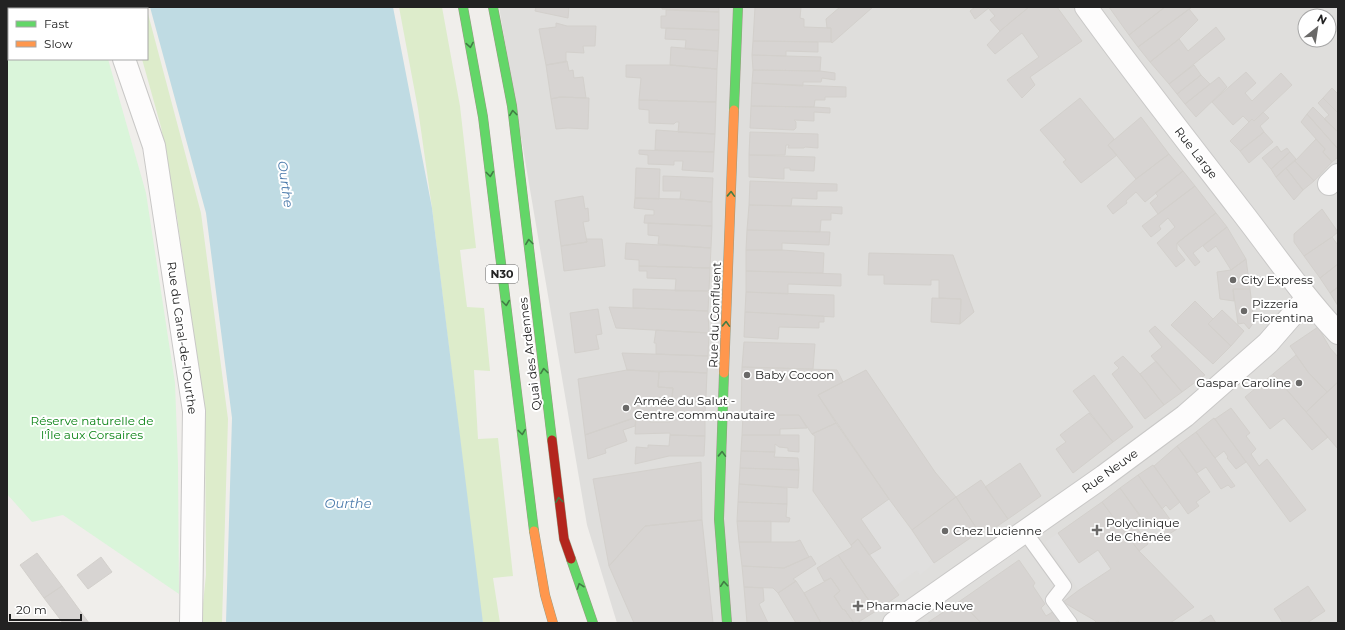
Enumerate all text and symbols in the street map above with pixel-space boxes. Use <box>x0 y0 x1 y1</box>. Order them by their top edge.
legend <box>8 8 148 60</box>
north arrow <box>1297 8 1337 48</box>
text: N <box>1315 11 1329 28</box>
text: Fast <box>44 16 69 31</box>
text: Slow <box>44 36 73 51</box>
one-way arrow <box>465 42 474 49</box>
one-way arrow <box>509 110 518 116</box>
street label: Rue Large <box>1172 124 1221 182</box>
water label: Ourthe <box>275 160 297 209</box>
one-way arrow <box>485 171 494 177</box>
one-way arrow <box>727 191 735 197</box>
one-way arrow <box>524 239 533 245</box>
street label: Rue du Canal-de-l'Ourthe <box>164 261 201 415</box>
street label: Rue du Confluent <box>705 262 724 368</box>
road number: N30 <box>486 265 518 283</box>
place label: City Express <box>1241 272 1313 287</box>
marker: City Express <box>1228 275 1238 285</box>
street label: Quai des Ardennes <box>515 296 544 412</box>
place label: Pizzeria Fiorentina <box>1252 296 1314 325</box>
one-way arrow <box>501 300 510 306</box>
marker: Pizzeria Fiorentina <box>1239 306 1249 316</box>
one-way arrow <box>722 321 731 327</box>
place label: Baby Cocoon <box>755 367 834 382</box>
one-way arrow <box>540 368 549 374</box>
marker: Baby Cocoon <box>742 370 752 380</box>
place label: Gaspar Caroline <box>1196 375 1291 390</box>
marker: Gaspar Caroline <box>1294 378 1304 388</box>
place label: Armée du Salut - Centre communautaire <box>634 393 775 422</box>
marker: Armée du Salut - Centre communautaire <box>621 403 631 413</box>
park label: Réserve naturelle de l'Île aux Corsaires <box>30 413 154 442</box>
one-way arrow <box>517 429 526 435</box>
street label: Rue Neuve <box>1079 445 1141 496</box>
one-way arrow <box>718 451 726 457</box>
water label: Ourthe <box>325 495 372 511</box>
one-way arrow <box>555 497 564 503</box>
place label: Polyclinique de Chênée <box>1106 515 1179 544</box>
place label: Chez Lucienne <box>953 523 1042 538</box>
marker: Polyclinique de Chênée <box>1091 524 1103 536</box>
marker: Chez Lucienne <box>940 526 950 536</box>
one-way arrow <box>720 581 729 587</box>
one-way arrow <box>576 583 585 590</box>
scale bar <box>10 596 81 622</box>
place label: Pharmacie Neuve <box>866 598 973 613</box>
marker: Pharmacie Neuve <box>853 601 863 611</box>
text: 20 m <box>16 602 47 617</box>

